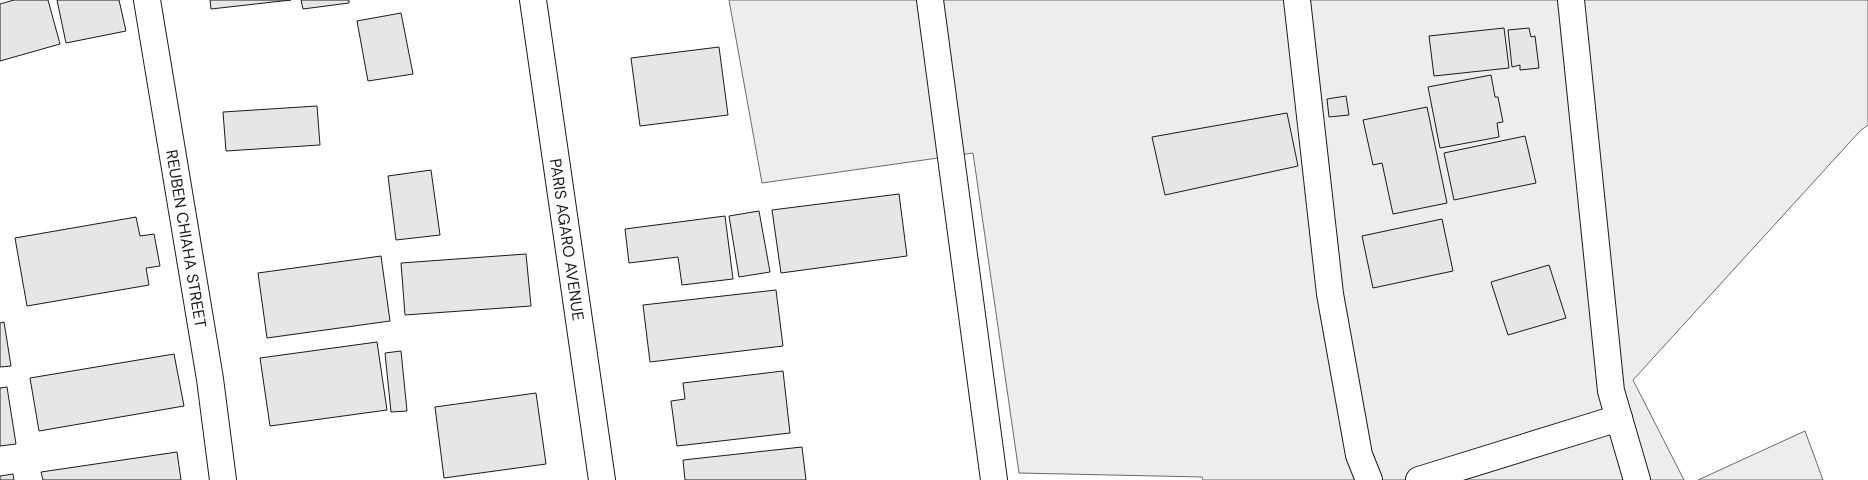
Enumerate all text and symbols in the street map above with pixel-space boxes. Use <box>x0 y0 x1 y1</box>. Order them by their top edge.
street label: REUBEN CHIAHA STREET <box>162 148 212 329</box>
street label: PARIS AGARO AVENUE <box>545 157 589 322</box>

